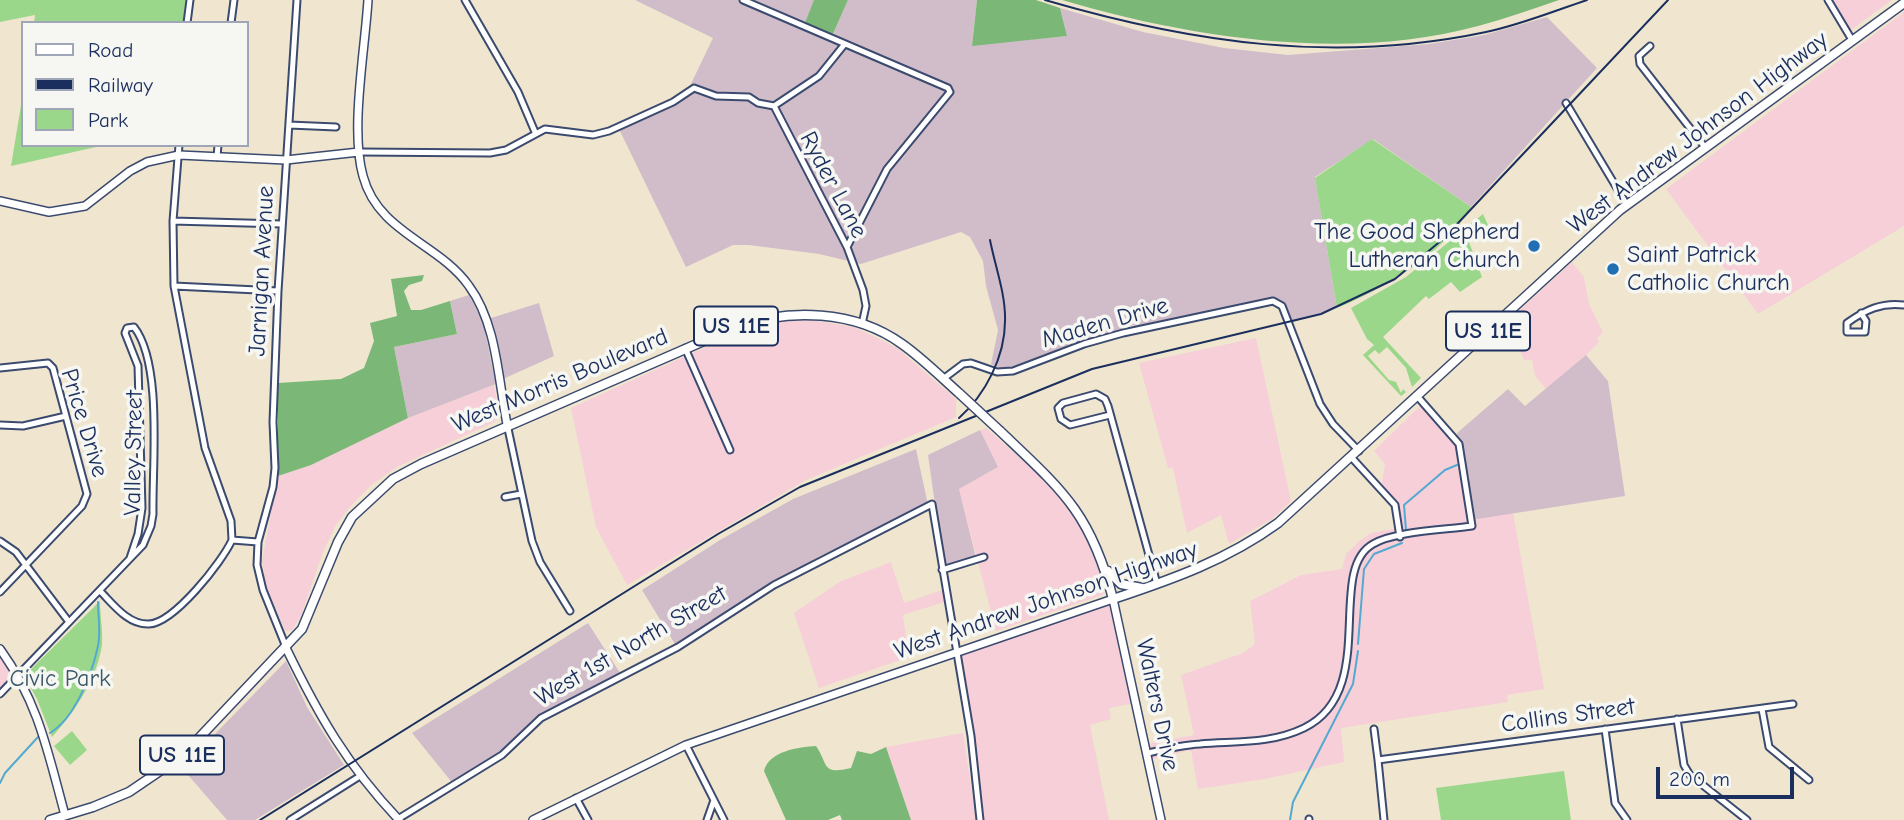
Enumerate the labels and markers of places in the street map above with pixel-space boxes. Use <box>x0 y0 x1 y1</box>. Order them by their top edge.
place label: The Good Shepherd Lutheran Church <box>1314 218 1520 274</box>
marker: The Good Shepherd Lutheran Church <box>1526 238 1542 254</box>
place label: Saint Patrick Catholic Church <box>1627 241 1790 297</box>
marker: Saint Patrick Catholic Church <box>1605 261 1621 277</box>

